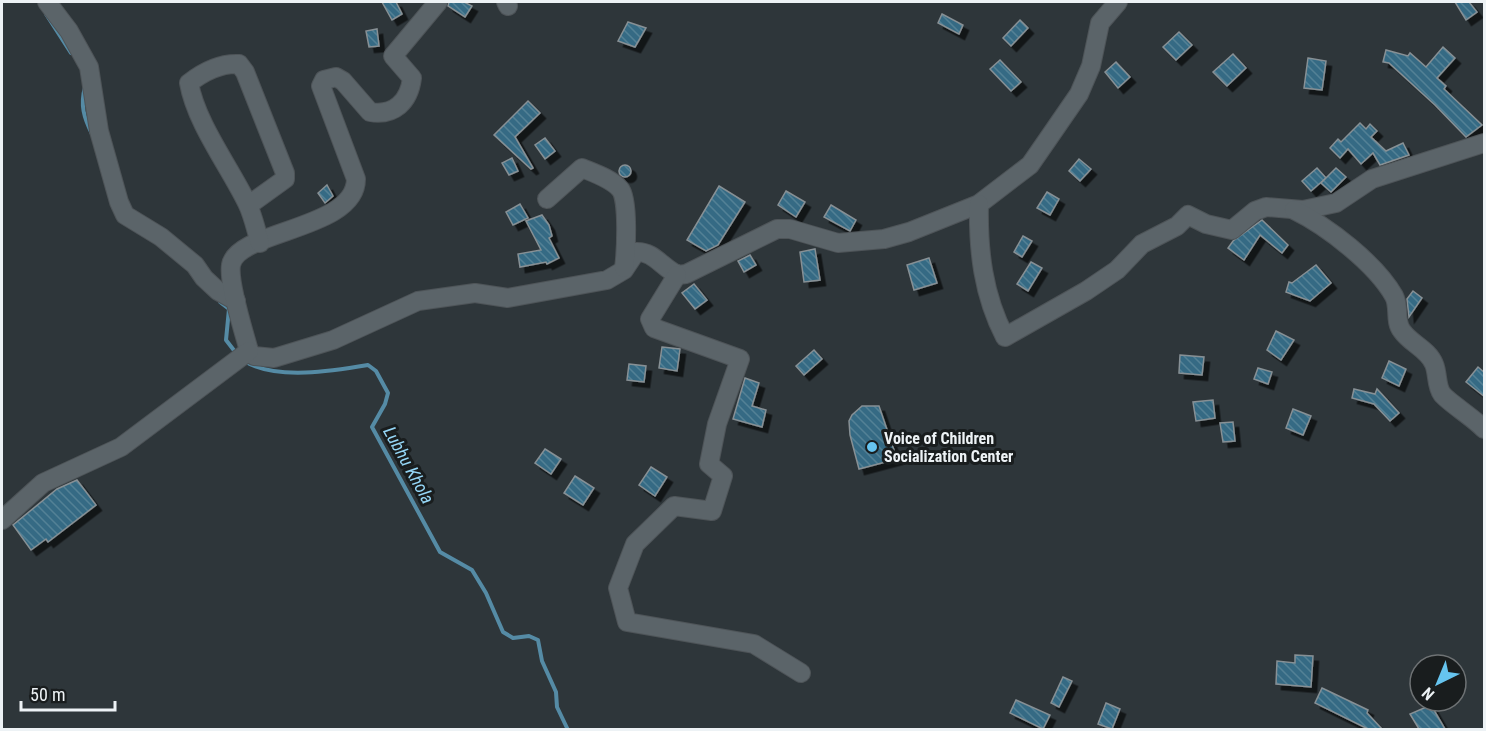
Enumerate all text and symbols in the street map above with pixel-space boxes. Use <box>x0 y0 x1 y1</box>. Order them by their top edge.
water label: Lubhu Khola <box>379 423 439 507</box>
place label: Voice of Children Socialization Center <box>884 429 1013 466</box>
marker: Voice of Children Socialization Center <box>865 440 879 454</box>
north arrow <box>1408 653 1468 713</box>
scale bar <box>21 674 116 712</box>
text: N <box>1418 683 1438 704</box>
text: 50 m <box>30 684 65 705</box>

